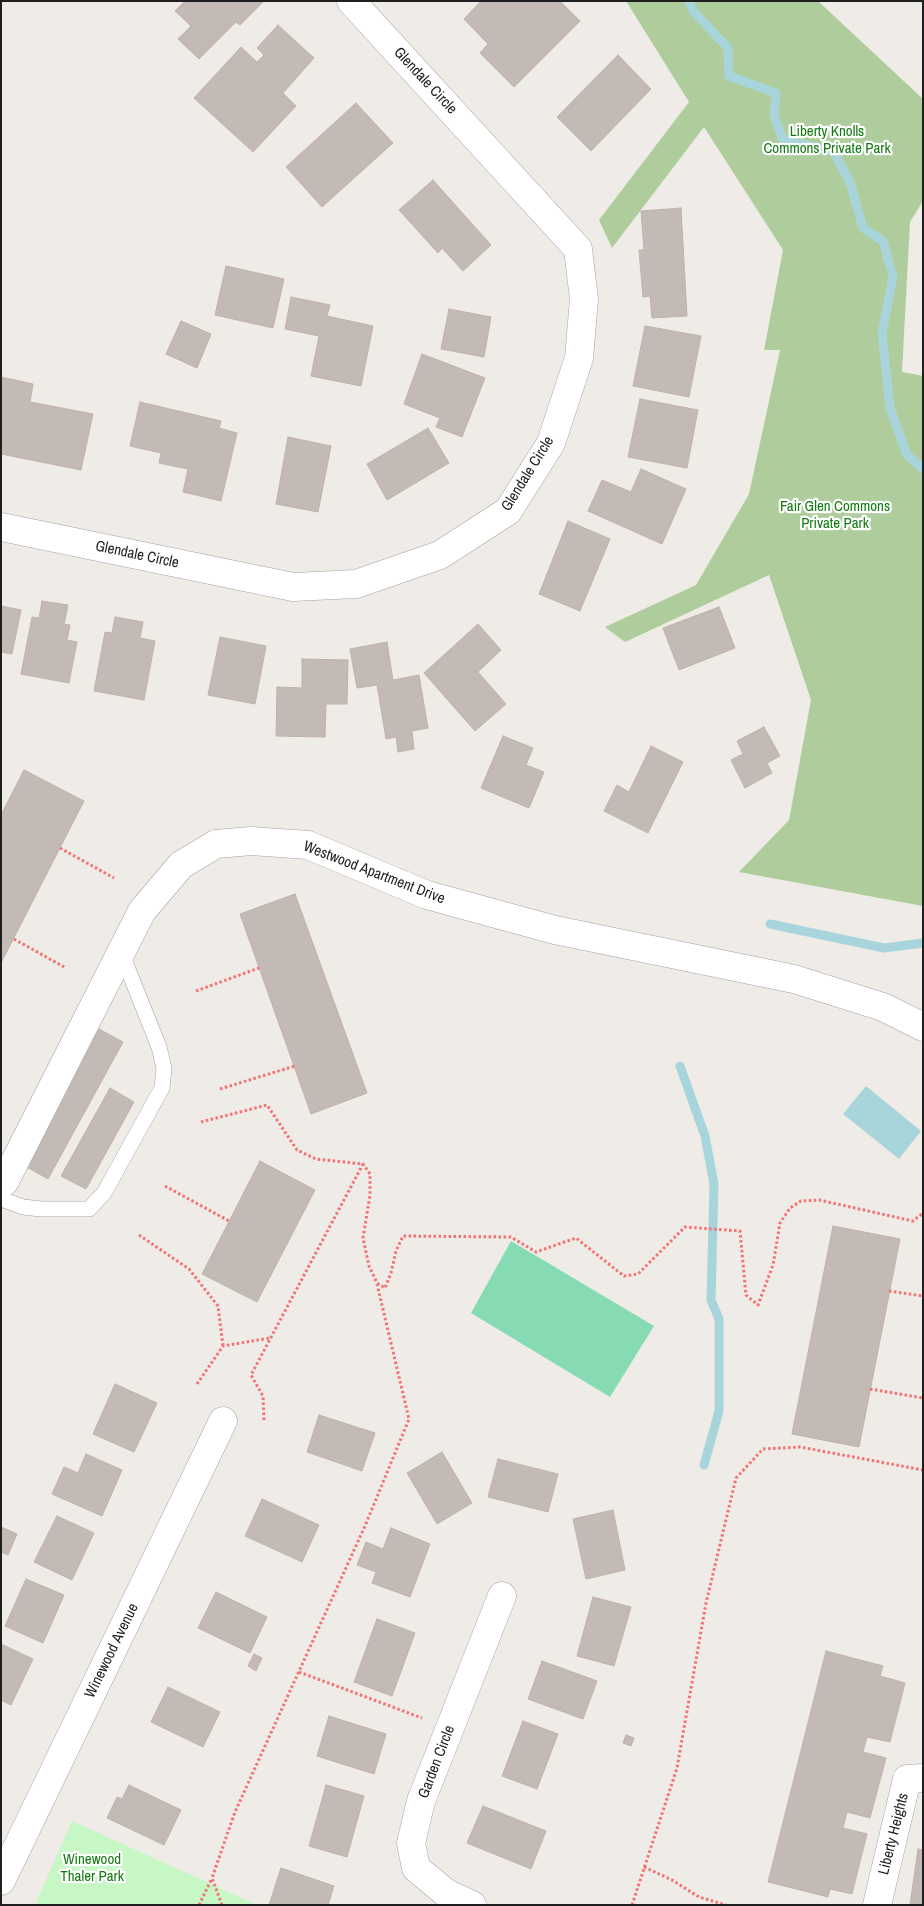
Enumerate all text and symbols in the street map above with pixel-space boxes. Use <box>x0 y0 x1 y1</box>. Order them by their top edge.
street label: Glendale Circle <box>390 44 460 118</box>
park label: Liberty Knolls Commons Private Park <box>763 123 891 158</box>
street label: Glendale Circle <box>498 433 558 515</box>
park label: Fair Glen Commons Private Park <box>780 498 890 533</box>
street label: Glendale Circle <box>94 537 180 573</box>
street label: Westwood Apartment Drive <box>301 838 447 908</box>
street label: Winewood Avenue <box>81 1601 143 1701</box>
street label: Garden Circle <box>415 1723 459 1801</box>
street label: Liberty Heights <box>875 1791 913 1877</box>
park label: Winewood Thaler Park <box>60 1851 124 1886</box>

